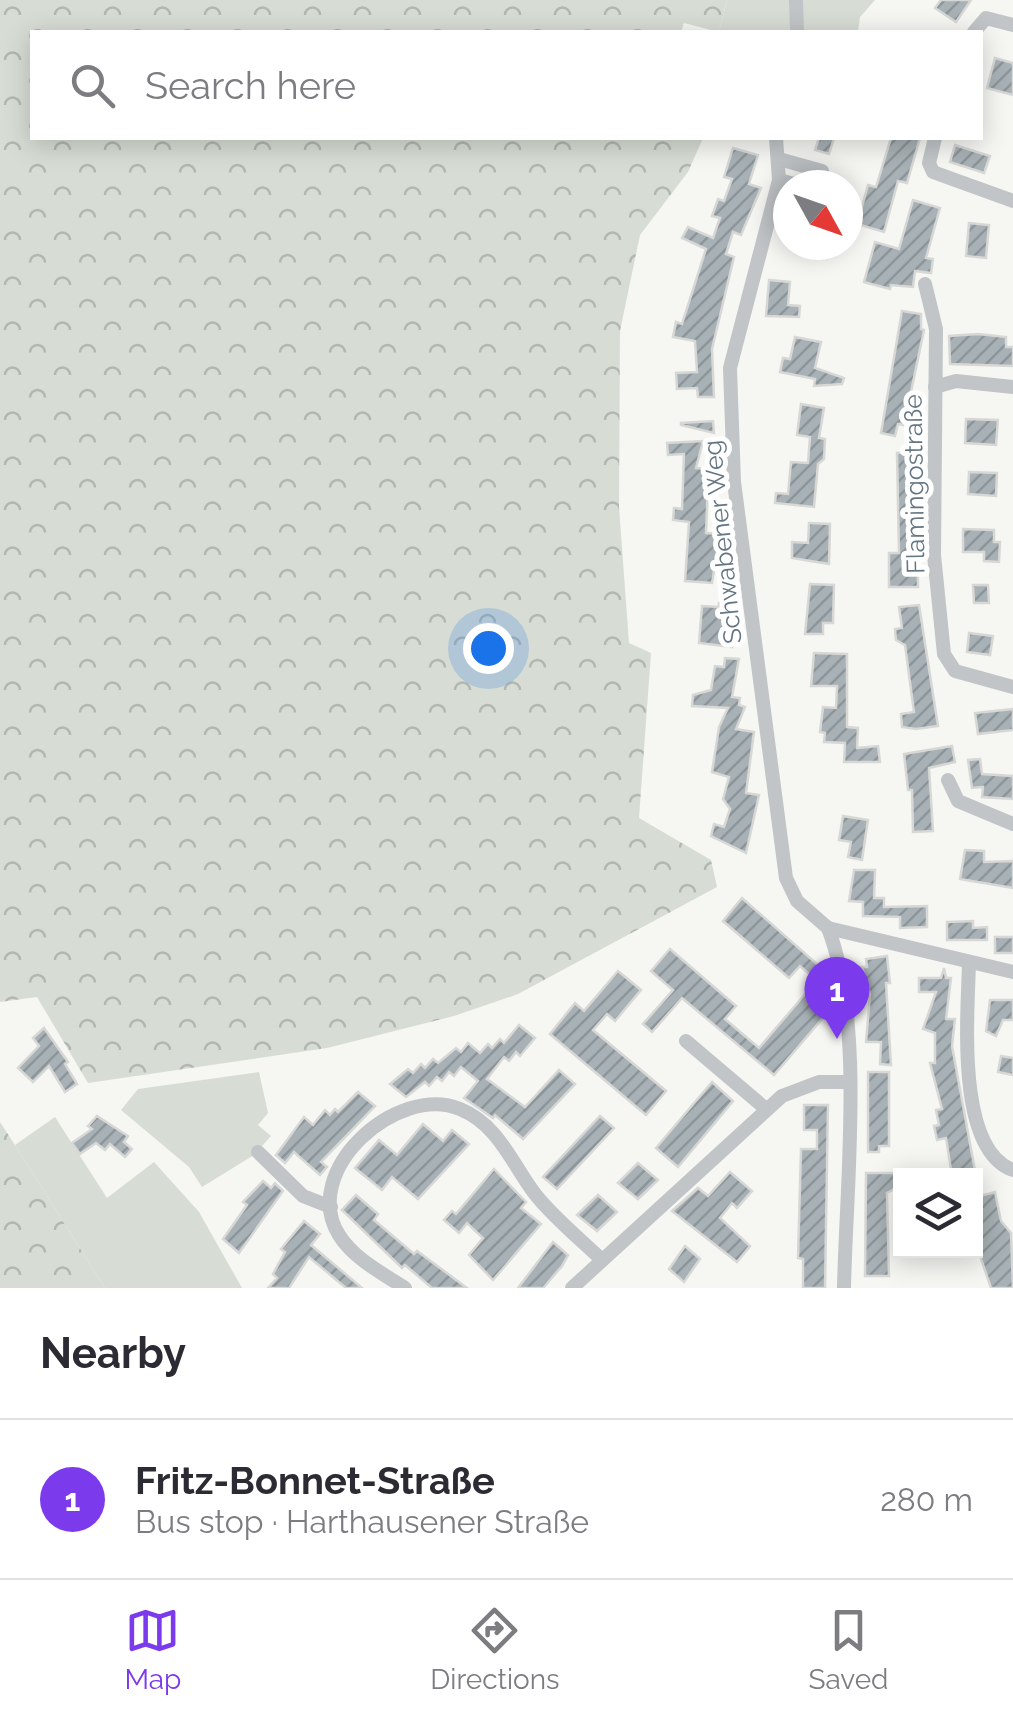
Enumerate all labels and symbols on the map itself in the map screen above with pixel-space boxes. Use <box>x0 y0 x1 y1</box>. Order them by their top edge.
north arrow <box>773 170 863 260</box>
street label: Flamingostraße <box>897 394 931 574</box>
street label: Schwabener Weg <box>696 439 748 645</box>
your location <box>463 623 514 674</box>
pin: 1 <box>804 956 870 1039</box>

